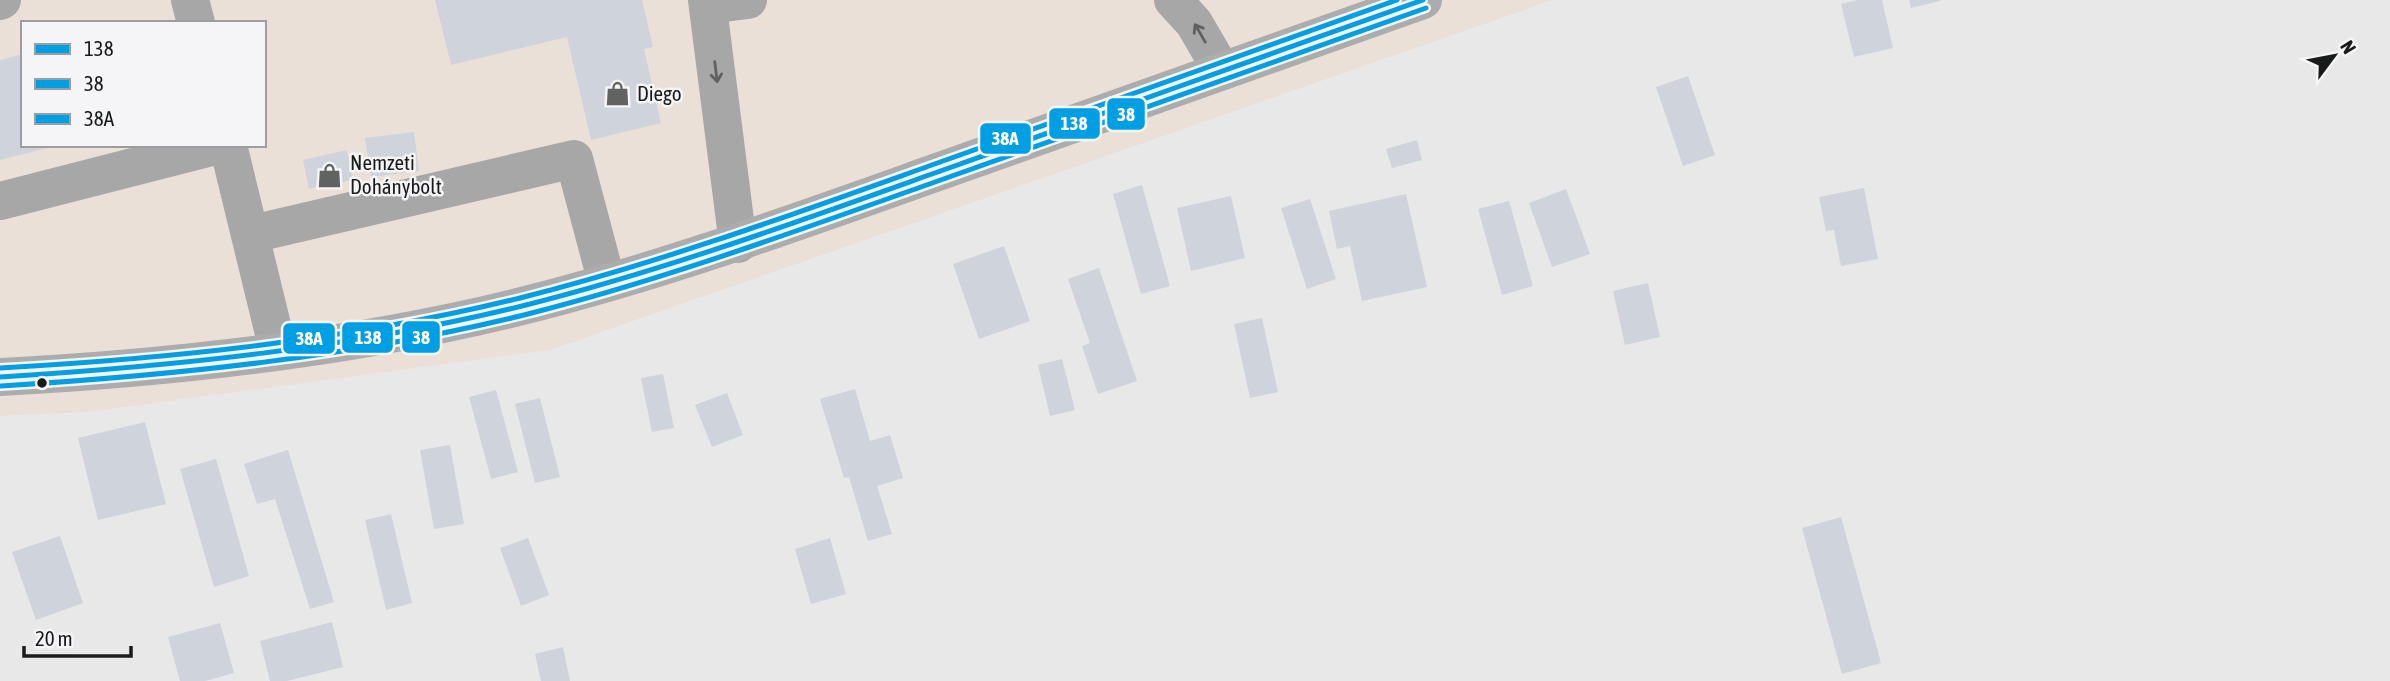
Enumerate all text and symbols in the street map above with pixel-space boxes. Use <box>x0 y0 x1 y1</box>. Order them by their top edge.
legend <box>21 21 266 147</box>
north arrow <box>2299 21 2369 91</box>
one-way arrow <box>1193 24 1207 44</box>
text: 138 <box>84 36 114 60</box>
text: N <box>2336 36 2361 58</box>
one-way arrow <box>710 60 723 83</box>
text: 38 <box>84 71 104 95</box>
shop icon: Diego <box>603 80 631 108</box>
place label: Diego <box>637 81 682 105</box>
line badge: 38 <box>1106 97 1146 131</box>
text: 38 <box>1117 103 1135 125</box>
text: 38A <box>84 106 115 130</box>
line badge: 138 <box>1048 107 1101 140</box>
text: 138 <box>1061 112 1087 134</box>
line badge: 38A <box>979 122 1032 155</box>
text: 38A <box>991 127 1019 149</box>
place label: Nemzeti Dohánybolt <box>350 150 442 198</box>
shop icon: Nemzeti Dohánybolt <box>316 161 344 189</box>
line badge: 38 <box>401 320 441 354</box>
line badge: 138 <box>341 321 394 354</box>
line badge: 38A <box>282 322 336 355</box>
text: 138 <box>355 326 381 348</box>
text: 38 <box>412 326 430 348</box>
text: 38A <box>295 327 323 349</box>
unlabelled marker <box>35 376 49 390</box>
scale bar <box>24 614 131 658</box>
text: 20 m <box>35 626 73 650</box>

